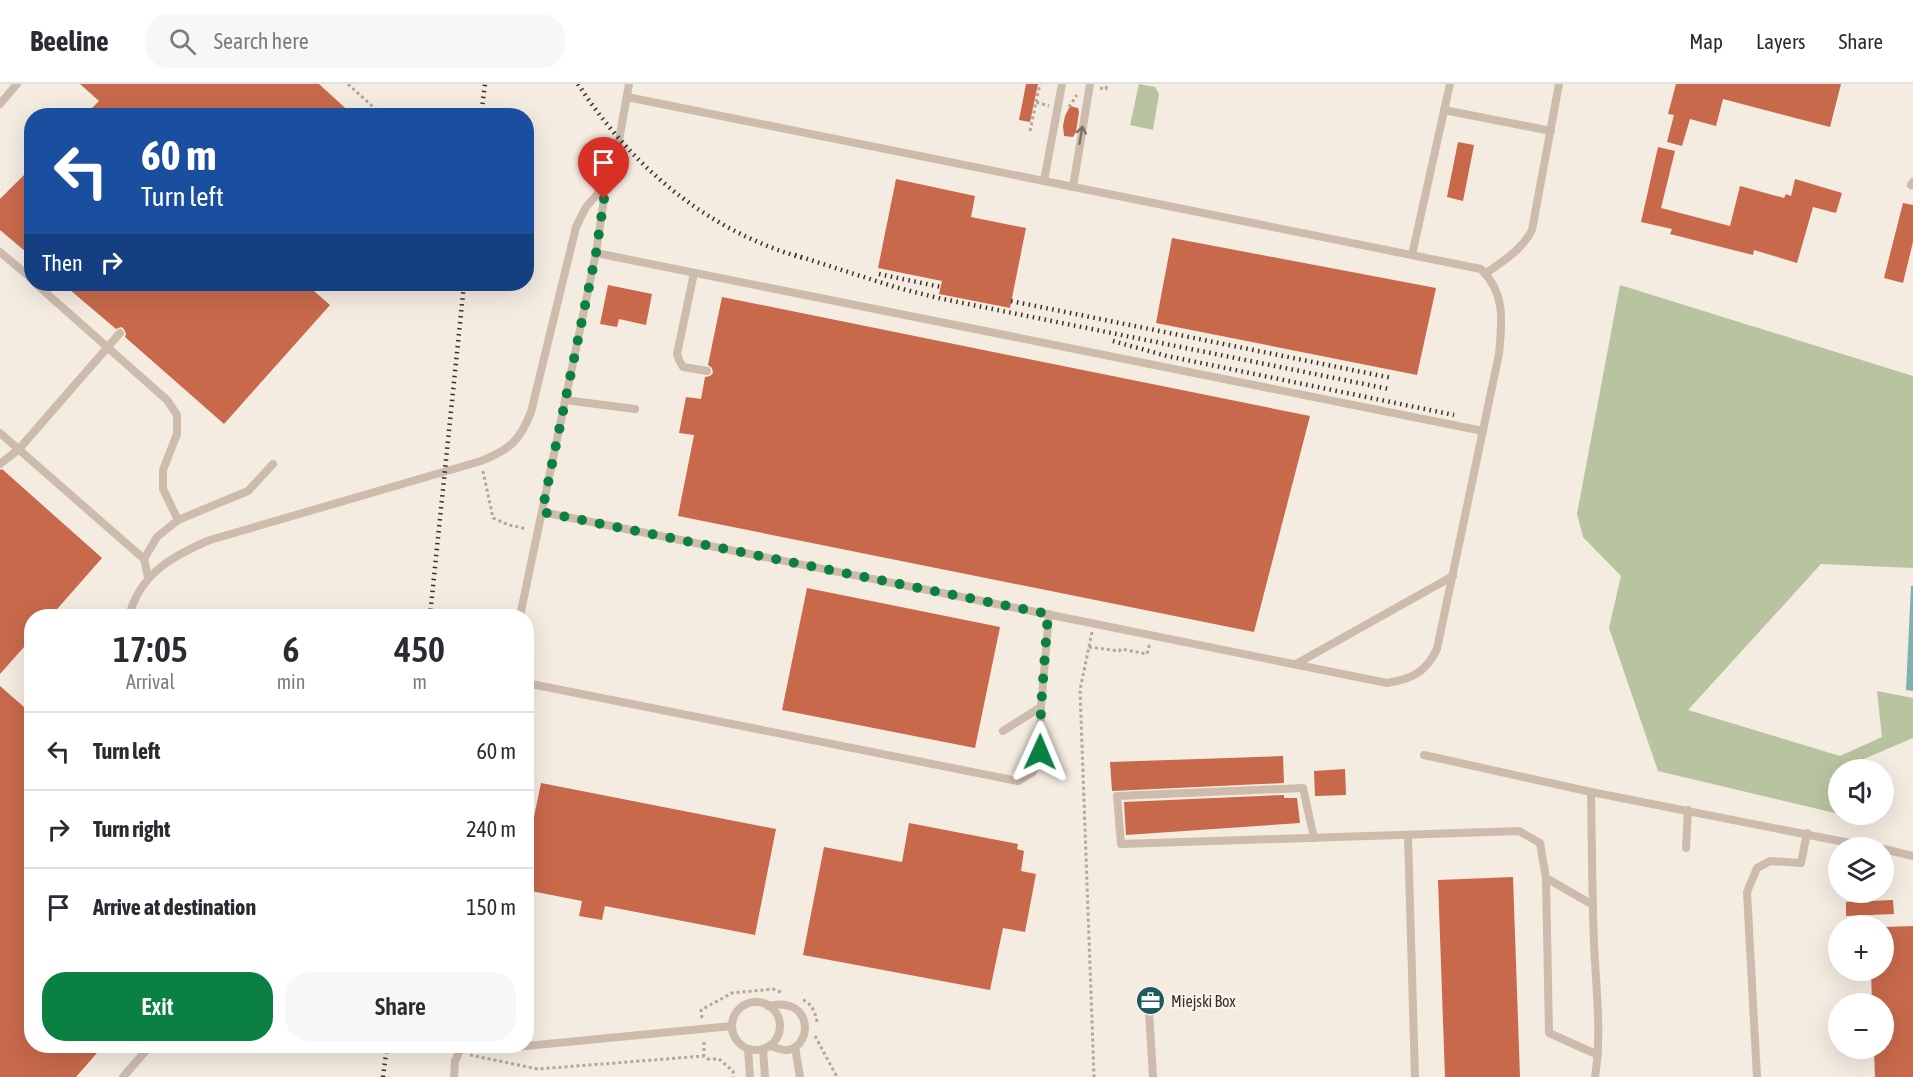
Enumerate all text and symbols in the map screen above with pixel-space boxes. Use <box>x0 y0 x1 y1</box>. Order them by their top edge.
search box <box>145 14 565 68</box>
text: Beeline <box>30 25 109 57</box>
icon: search <box>166 25 199 58</box>
text: Search here <box>214 28 309 54</box>
text: Map <box>1689 29 1723 53</box>
text: Layers <box>1756 29 1806 53</box>
text: Share <box>1839 29 1883 53</box>
one-way arrow <box>1076 126 1087 146</box>
text: 60 m <box>141 131 216 179</box>
icon: left <box>42 132 120 210</box>
pin <box>578 137 629 199</box>
icon: arrive <box>587 146 620 179</box>
text: Turn left <box>141 181 224 212</box>
icon: right <box>95 246 128 279</box>
text: Then <box>42 250 83 276</box>
text: 17:05 <box>113 628 188 670</box>
text: 6 <box>283 628 299 670</box>
text: 450 <box>394 628 445 670</box>
text: Arrival <box>126 670 175 693</box>
text: min <box>277 670 305 693</box>
text: m <box>412 670 427 693</box>
position arrow <box>1008 720 1072 784</box>
icon: left <box>42 735 75 768</box>
text: Turn left <box>93 738 160 764</box>
text: 60 m <box>476 738 516 764</box>
map controls <box>1828 759 1894 1059</box>
button: sound <box>1828 759 1894 825</box>
icon: right <box>42 813 75 846</box>
text: Turn right <box>93 816 170 842</box>
text: 240 m <box>466 816 516 842</box>
button: layers <box>1828 837 1894 903</box>
icon: arrive <box>42 891 75 924</box>
text: Arrive at destination <box>93 894 256 920</box>
text: 150 m <box>466 894 516 920</box>
button: + <box>1828 915 1894 981</box>
button: Exit <box>42 972 273 1041</box>
button: Share <box>285 972 516 1041</box>
office icon: Miejski Box <box>1134 985 1166 1017</box>
place label: Miejski Box <box>1171 992 1236 1011</box>
button: − <box>1828 993 1894 1059</box>

